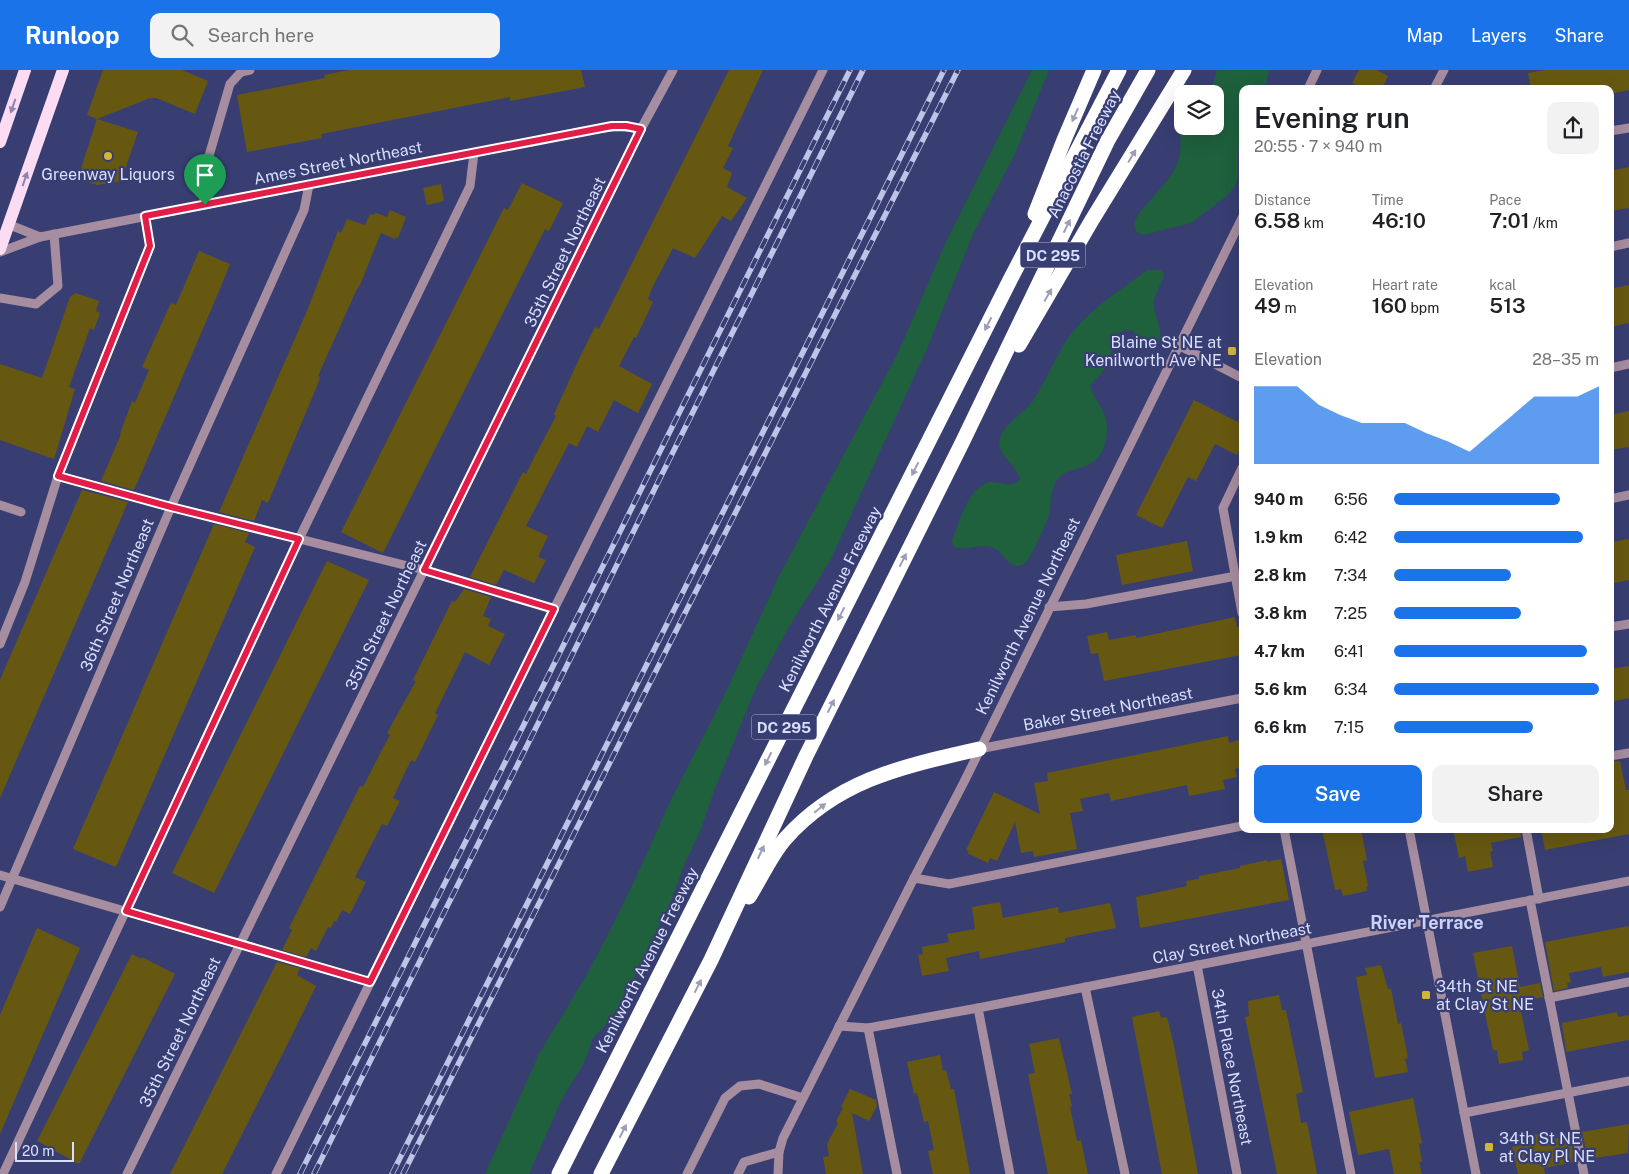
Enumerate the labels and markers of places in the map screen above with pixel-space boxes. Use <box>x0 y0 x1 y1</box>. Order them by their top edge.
marker: Greenway Liquors <box>102 150 114 162</box>
pin <box>184 154 226 205</box>
place label: Greenway Liquors <box>41 165 175 184</box>
place label: Blaine St NE at Kenilworth Ave NE <box>1085 333 1222 370</box>
marker: Blaine St NE at Kenilworth Ave NE <box>1226 345 1238 357</box>
place label: 34th St NE at Clay St NE <box>1436 977 1534 1014</box>
marker: 34th St NE at Clay St NE <box>1420 989 1432 1001</box>
place label: 34th St NE at Clay Pl NE <box>1499 1129 1595 1166</box>
marker: 34th St NE at Clay Pl NE <box>1483 1141 1495 1153</box>

